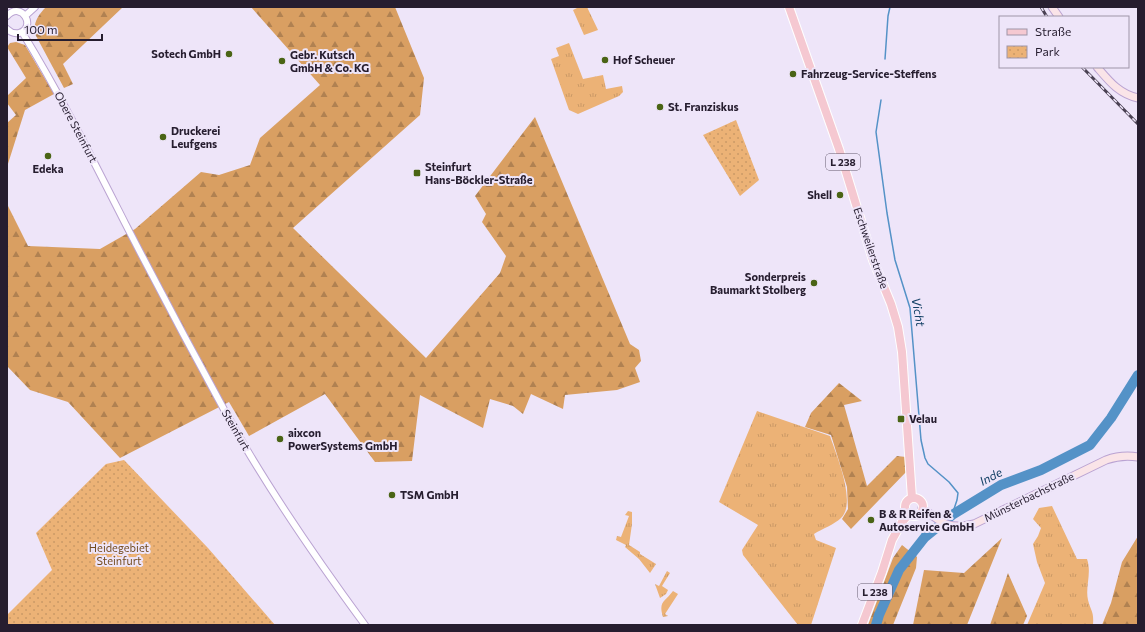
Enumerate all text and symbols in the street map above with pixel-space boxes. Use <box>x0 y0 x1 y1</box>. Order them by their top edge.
scale bar <box>18 16 102 42</box>
legend <box>999 16 1129 68</box>
text: 100 m <box>24 22 58 36</box>
text: Straße <box>1035 24 1071 38</box>
text: Park <box>1035 44 1061 58</box>
place label: Sotech GmbH <box>151 47 221 60</box>
place label: Gebr. Kutsch GmbH & Co. KG <box>290 48 369 74</box>
marker: Sotech GmbH <box>224 49 234 59</box>
place label: Hof Scheuer <box>613 53 676 66</box>
marker: Hof Scheuer <box>600 55 610 65</box>
marker: Gebr. Kutsch GmbH & Co. KG <box>277 56 287 66</box>
place label: Fahrzeug-Service-Steffens <box>801 67 937 80</box>
marker: Fahrzeug-Service-Steffens <box>788 69 798 79</box>
street label: Obere Steinfurt <box>52 89 101 165</box>
place label: St. Franziskus <box>668 100 739 113</box>
marker: St. Franziskus <box>655 102 665 112</box>
place label: Druckerei Leufgens <box>171 124 220 150</box>
marker: Druckerei Leufgens <box>158 132 168 142</box>
marker: Edeka <box>43 151 53 161</box>
road number: L 238 <box>826 154 860 170</box>
place label: Steinfurt Hans-Böckler-Straße <box>425 160 533 186</box>
place label: Edeka <box>33 162 64 175</box>
marker: Steinfurt Hans-Böckler-Straße <box>412 168 422 178</box>
place label: Shell <box>807 188 832 201</box>
marker: Shell <box>835 190 845 200</box>
street label: Eschweilerstraße <box>851 205 892 290</box>
place label: Sonderpreis Baumarkt Stolberg <box>710 270 806 296</box>
marker: Sonderpreis Baumarkt Stolberg <box>809 278 819 288</box>
water label: Vicht <box>910 296 929 328</box>
street label: Steinfurt <box>220 407 254 453</box>
place label: Velau <box>909 412 937 425</box>
marker: Velau <box>896 414 906 424</box>
place label: aixcon PowerSystems GmbH <box>288 426 397 452</box>
marker: aixcon PowerSystems GmbH <box>275 434 285 444</box>
water label: Inde <box>977 464 1005 488</box>
street label: Münsterbachstraße <box>982 469 1076 524</box>
place label: TSM GmbH <box>400 488 459 501</box>
marker: TSM GmbH <box>387 490 397 500</box>
place label: B & R Reifen & Autoservice GmbH <box>879 507 974 533</box>
marker: B & R Reifen & Autoservice GmbH <box>866 515 876 525</box>
park label: Heidegebiet Steinfurt <box>89 541 150 567</box>
road number: L 238 <box>858 584 892 600</box>

